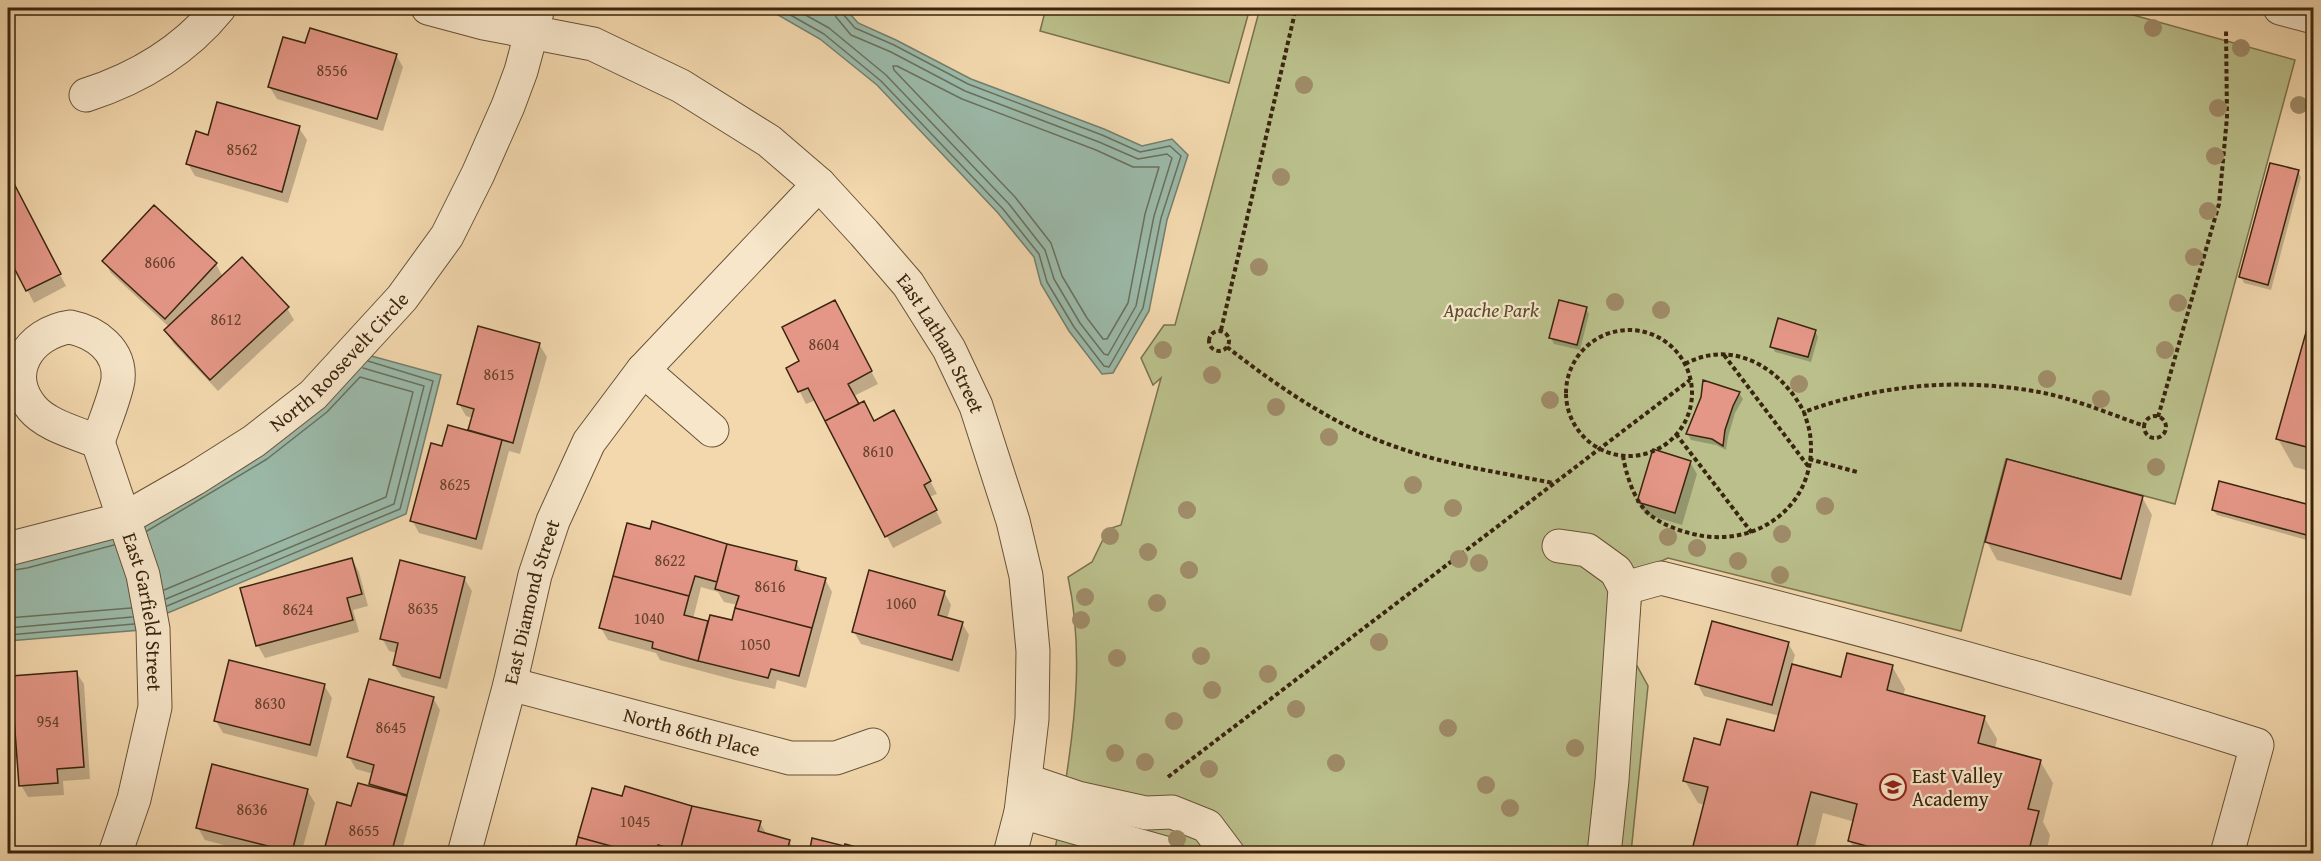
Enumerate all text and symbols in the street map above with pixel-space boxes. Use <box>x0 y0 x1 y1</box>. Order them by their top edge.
house number: 8556 <box>317 58 348 82</box>
house number: 8562 <box>227 137 257 161</box>
house number: 8606 <box>145 250 176 274</box>
street label: East Latham Street <box>890 266 992 417</box>
street label: North Roosevelt Circle <box>263 285 415 438</box>
park label: Apache Park <box>1442 295 1540 324</box>
house number: 8612 <box>211 307 241 331</box>
house number: 8604 <box>809 332 840 356</box>
house number: 8615 <box>484 362 514 386</box>
house number: 8610 <box>863 439 894 463</box>
house number: 8625 <box>440 472 470 496</box>
street label: East Diamond Street <box>495 515 567 687</box>
street label: East Garfield Street <box>116 528 170 692</box>
house number: 8622 <box>655 548 685 572</box>
house number: 8616 <box>755 574 786 598</box>
house number: 1060 <box>886 591 917 615</box>
house number: 8635 <box>408 596 438 620</box>
house number: 8624 <box>283 597 314 621</box>
house number: 1040 <box>634 606 665 630</box>
house number: 1050 <box>740 632 771 656</box>
house number: 8630 <box>255 691 286 715</box>
street label: North 86th Place <box>620 700 763 764</box>
house number: 954 <box>36 709 60 733</box>
house number: 8645 <box>376 715 406 739</box>
place label: East Valley Academy <box>1912 761 2003 813</box>
school or university icon: East Valley Academy <box>1878 772 1908 802</box>
house number: 8636 <box>237 797 268 821</box>
house number: 1045 <box>620 809 650 833</box>
house number: 8655 <box>349 818 379 842</box>

